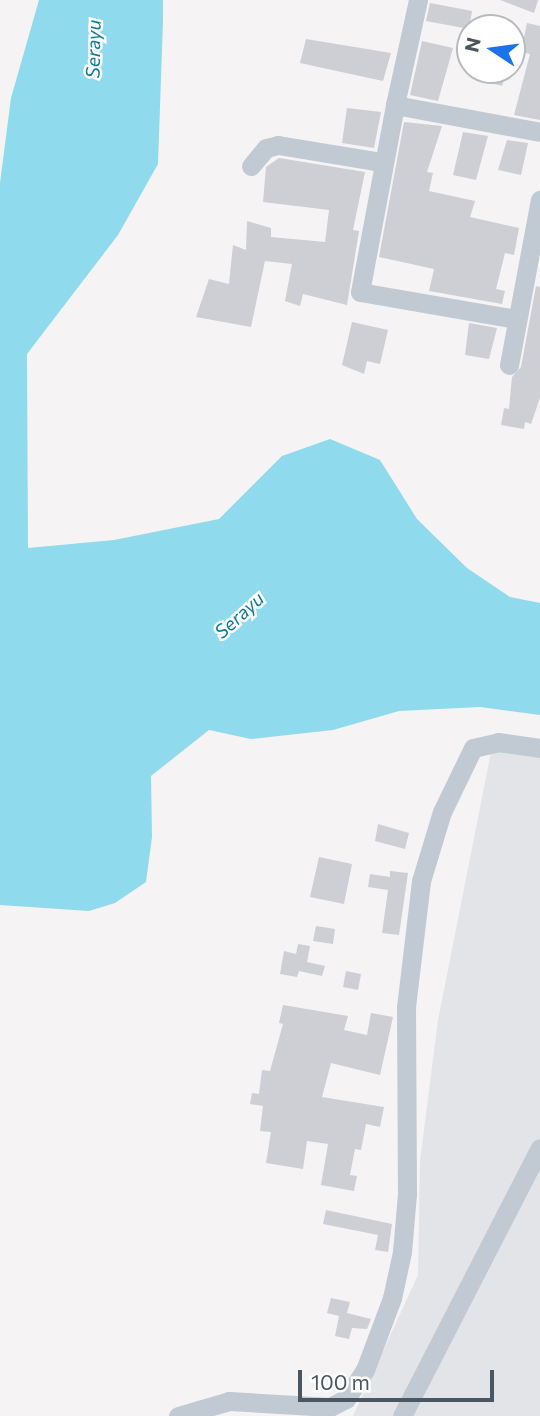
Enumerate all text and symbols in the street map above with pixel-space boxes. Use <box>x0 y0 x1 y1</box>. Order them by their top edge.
north arrow <box>456 14 526 84</box>
water label: Serayu <box>81 20 105 78</box>
text: N <box>459 35 485 54</box>
water label: Serayu <box>210 587 268 643</box>
scale bar <box>302 1356 498 1400</box>
text: 100 m <box>311 1369 370 1394</box>

